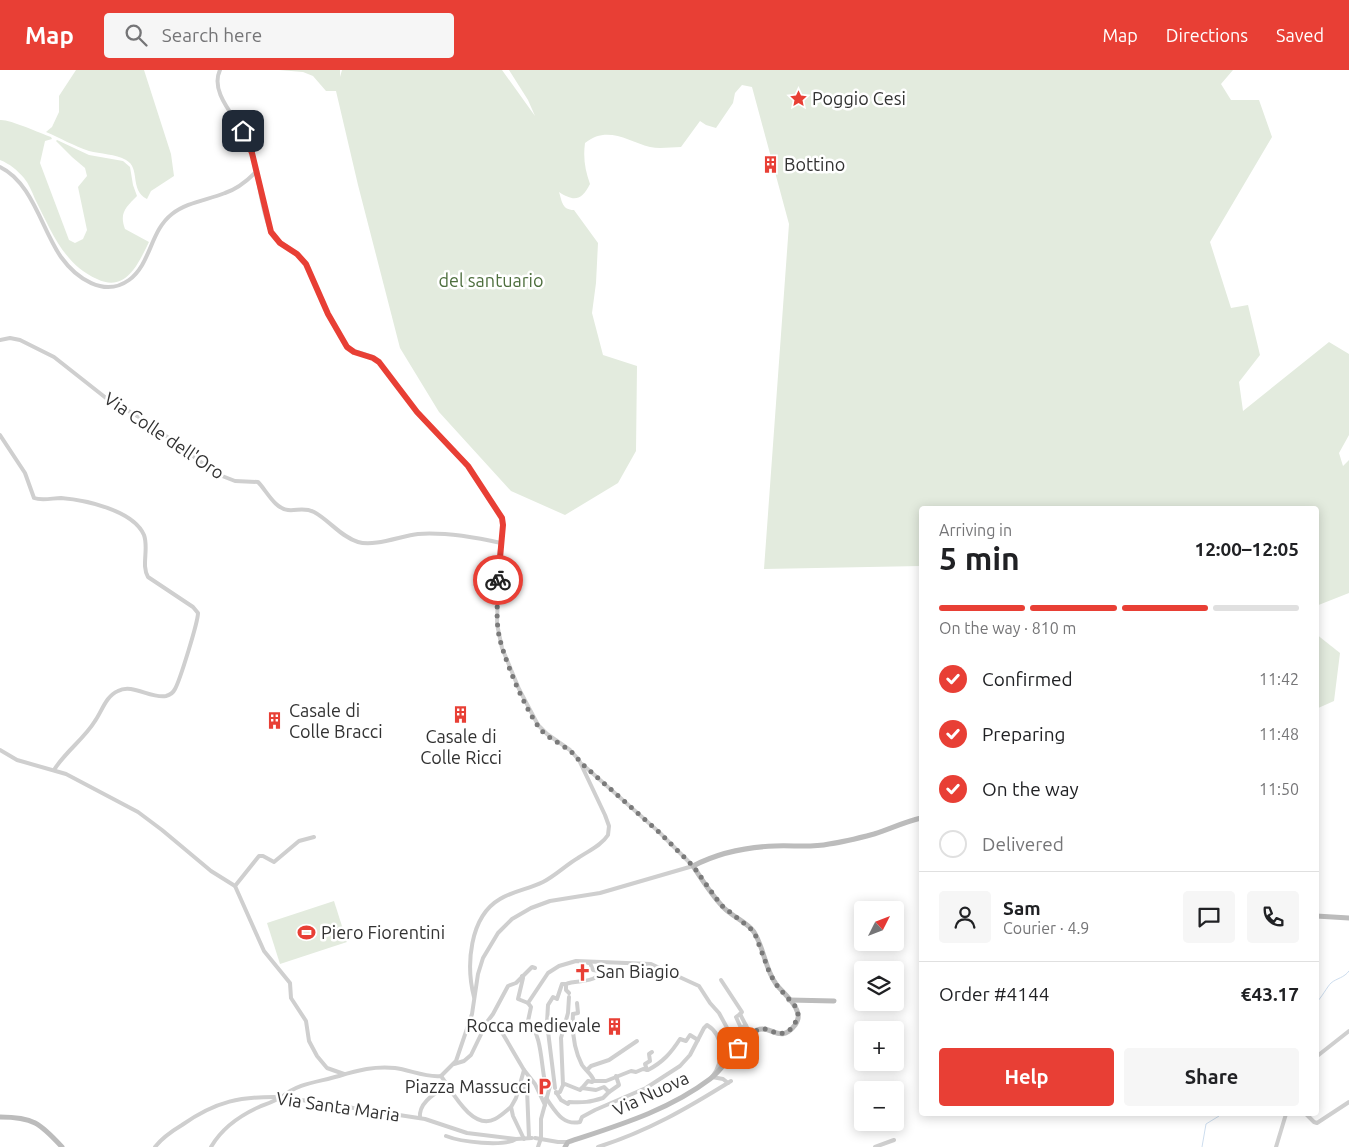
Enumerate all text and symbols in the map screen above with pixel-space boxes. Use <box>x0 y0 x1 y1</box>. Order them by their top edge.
search box <box>104 13 454 58</box>
icon: search <box>122 21 150 49</box>
text: Map <box>25 22 74 49</box>
text: Search here <box>162 24 262 46</box>
text: Map <box>1102 25 1138 45</box>
text: Directions <box>1166 25 1248 45</box>
text: Saved <box>1276 25 1324 45</box>
place label: Poggio Cesi <box>812 88 906 108</box>
place icon: Poggio Cesi <box>788 89 808 109</box>
pin <box>222 110 264 152</box>
icon: home <box>229 117 257 145</box>
place label: Bottino <box>784 154 845 174</box>
building icon: Bottino <box>760 155 780 175</box>
park label: del santuario <box>439 270 543 290</box>
street label: Via Colle dell'Oro <box>101 388 228 483</box>
text: Arriving in <box>939 521 1012 539</box>
text: 12:00–12:05 <box>1194 538 1299 560</box>
text: 5 min <box>939 540 1020 576</box>
courier <box>473 555 523 605</box>
icon: bike <box>484 566 512 594</box>
text: On the way · 810 m <box>939 619 1076 637</box>
icon: check <box>939 665 967 693</box>
text: Confirmed <box>982 668 1073 690</box>
text: 11:42 <box>1259 670 1299 688</box>
place label: Casale di Colle Bracci <box>289 700 383 741</box>
building icon: Casale di Colle Ricci <box>451 704 471 724</box>
building icon: Casale di Colle Bracci <box>265 711 285 731</box>
icon: check <box>939 720 967 748</box>
text: Preparing <box>982 723 1066 745</box>
text: 11:48 <box>1259 725 1299 743</box>
place label: Casale di Colle Ricci <box>420 726 502 767</box>
icon: check <box>939 775 967 803</box>
text: On the way <box>982 778 1079 800</box>
text: 11:50 <box>1259 780 1299 798</box>
text: Delivered <box>982 833 1064 855</box>
button: person <box>939 891 991 943</box>
button: chat <box>1183 891 1235 943</box>
button: phone <box>1247 891 1299 943</box>
text: Sam <box>1003 897 1041 919</box>
north arrow <box>854 901 904 951</box>
map controls <box>854 901 904 1131</box>
text: Courier · 4.9 <box>1003 919 1089 937</box>
place label: Piero Fiorentini <box>321 922 445 942</box>
sports icon: Piero Fiorentini <box>297 923 317 943</box>
place label: San Biagio <box>596 961 679 981</box>
button: layers <box>854 961 904 1011</box>
church icon: San Biagio <box>572 962 592 982</box>
text: Order #4144 <box>939 983 1049 1005</box>
text: €43.17 <box>1241 983 1299 1005</box>
place label: Rocca medievale <box>466 1015 601 1035</box>
building icon: Rocca medievale <box>605 1016 625 1036</box>
button: + <box>854 1021 904 1071</box>
pin <box>717 1027 759 1069</box>
icon: bag <box>724 1034 752 1062</box>
button: Help <box>939 1048 1114 1106</box>
button: Share <box>1124 1048 1299 1106</box>
street label: Via Nuova <box>609 1067 692 1119</box>
place label: Piazza Massucci <box>405 1076 531 1096</box>
parking icon: Piazza Massucci <box>535 1077 555 1097</box>
button: − <box>854 1081 904 1131</box>
street label: Via Santa Maria <box>275 1087 401 1125</box>

